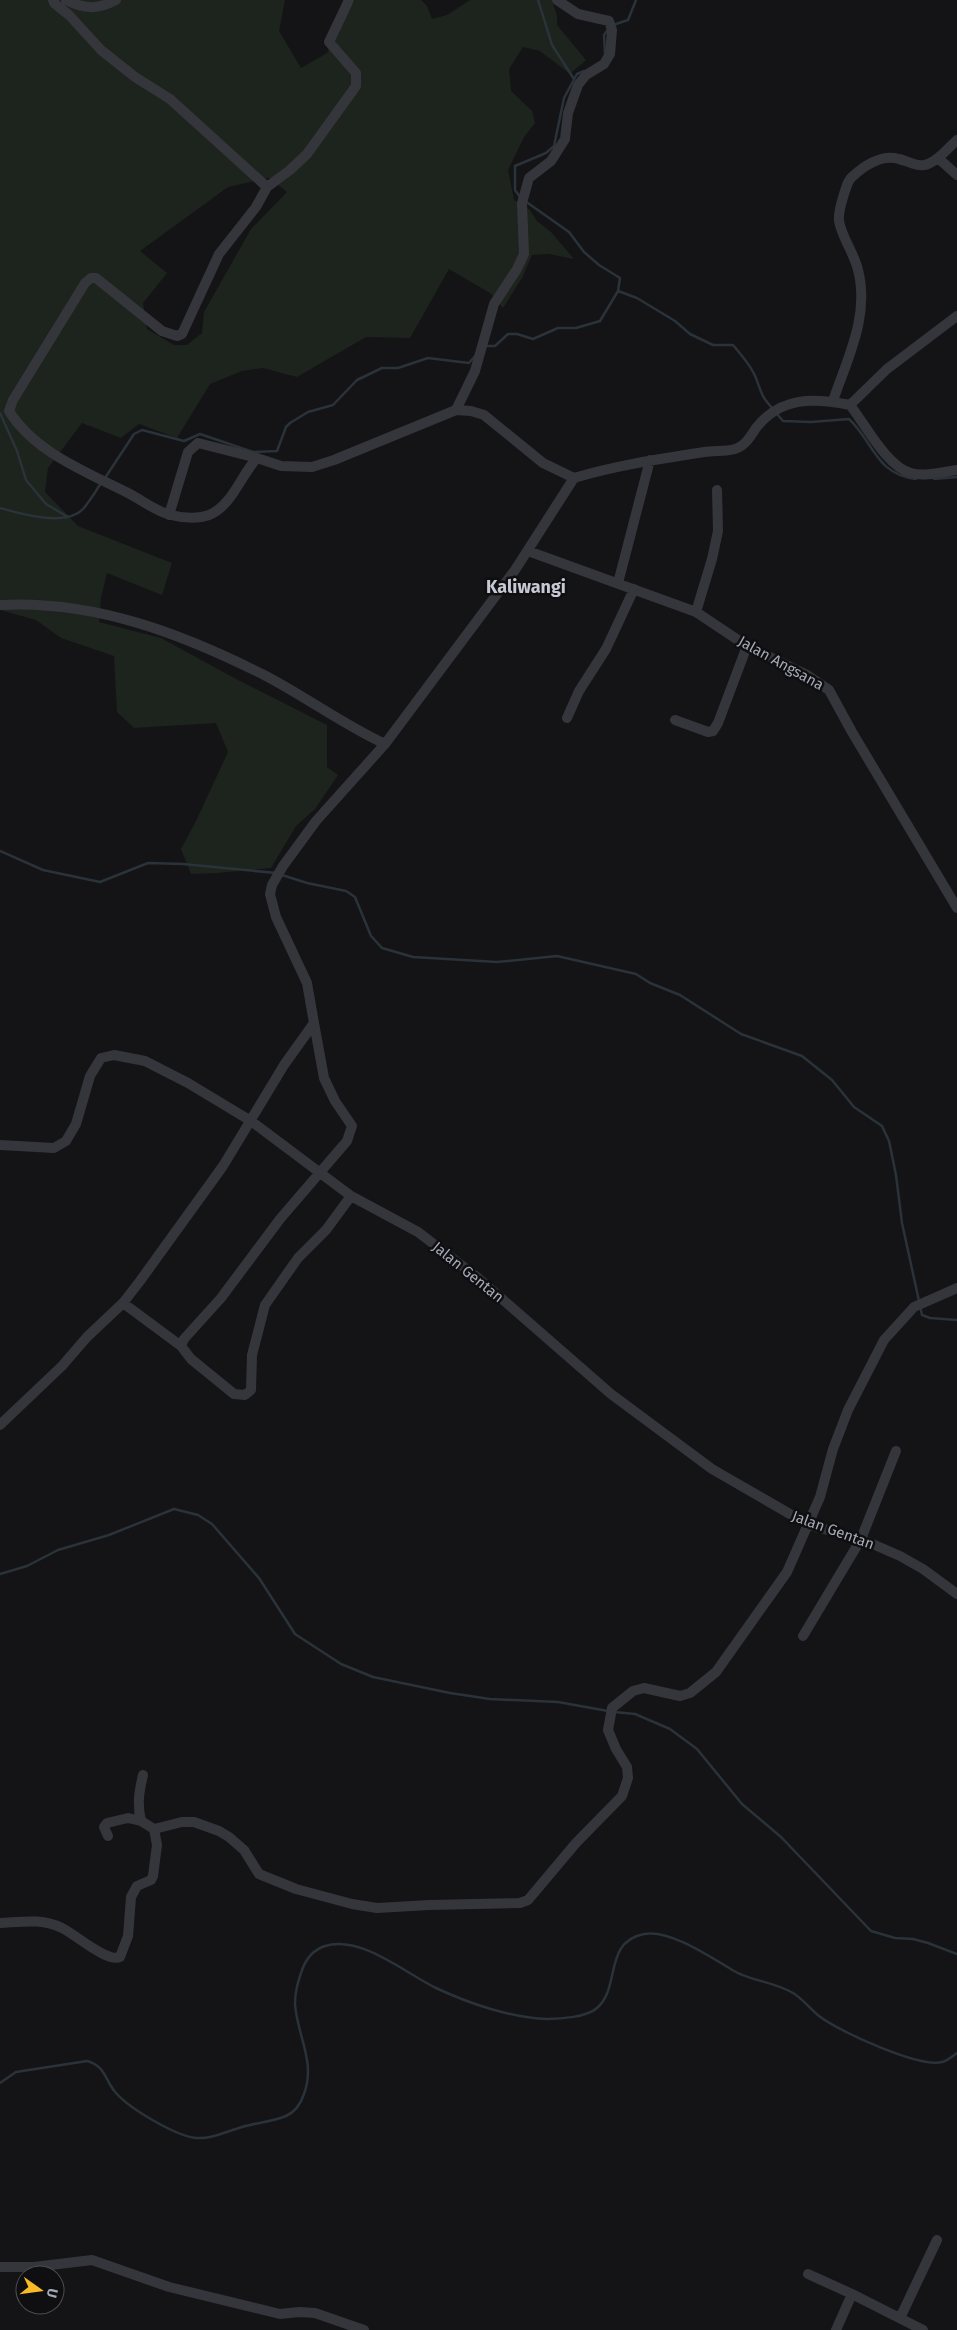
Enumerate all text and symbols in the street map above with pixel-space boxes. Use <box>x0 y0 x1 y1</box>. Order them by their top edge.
district label: Kaliwangi <box>486 576 566 598</box>
street label: Jalan Angsana <box>735 632 827 694</box>
street label: Jalan Gentan <box>429 1238 507 1306</box>
street label: Jalan Gentan <box>789 1507 877 1553</box>
north arrow <box>15 2265 65 2315</box>
text: U <box>43 2287 61 2300</box>

